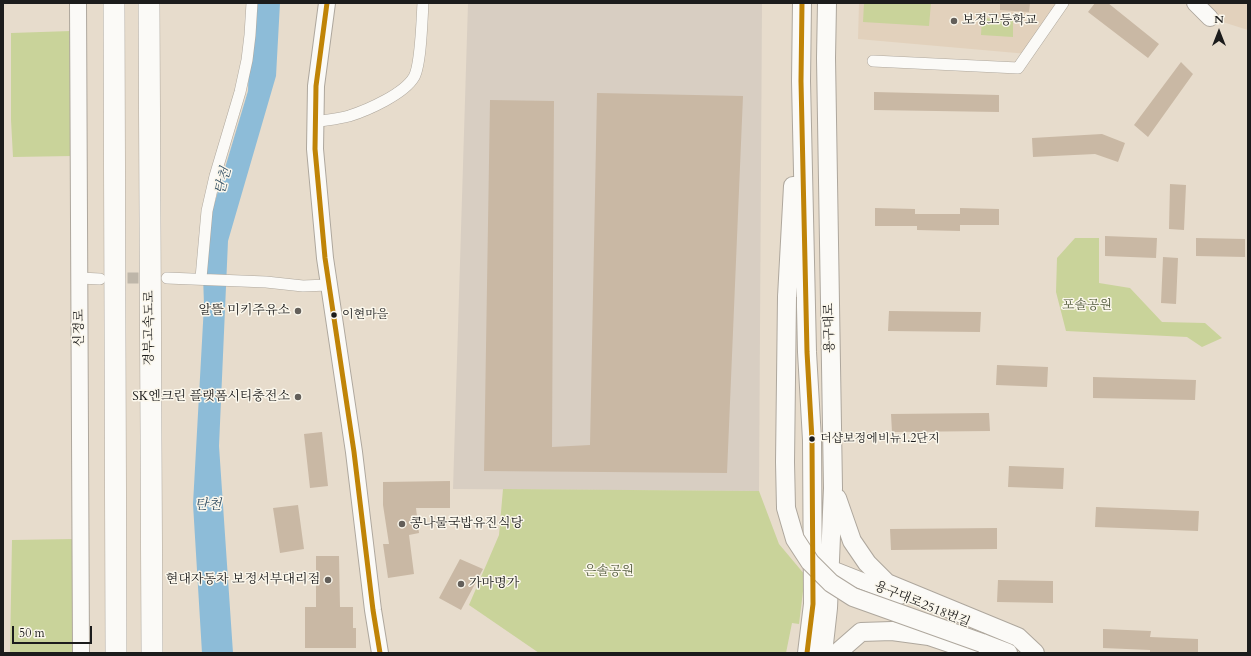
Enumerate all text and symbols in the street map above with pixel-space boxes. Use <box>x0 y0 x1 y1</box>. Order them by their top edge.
north arrow <box>1199 12 1239 52</box>
text: N <box>1214 12 1224 27</box>
place label: 보정고등학교 <box>962 13 1037 29</box>
marker: 보정고등학교 <box>949 16 959 26</box>
water label: 탄천 <box>212 166 236 196</box>
street label: 경부고속도로 <box>142 290 158 366</box>
park label: 포솔공원 <box>1062 298 1112 314</box>
place label: 알뜰 미키주유소 <box>199 303 290 319</box>
street label: 용구대로 <box>822 303 838 353</box>
marker: 알뜰 미키주유소 <box>293 306 303 316</box>
place label: 이현마을 <box>342 308 388 322</box>
street label: 신정로 <box>72 309 88 347</box>
marker: 이현마을 <box>329 310 339 320</box>
place label: SK엔크린 플랫폼시티충전소 <box>132 389 290 405</box>
marker: SK엔크린 플랫폼시티충전소 <box>293 392 303 402</box>
place label: 더샵보정에비뉴1.2단지 <box>820 432 940 446</box>
marker: 더샵보정에비뉴1.2단지 <box>807 434 817 444</box>
water label: 탄천 <box>194 498 222 514</box>
place label: 콩나물국밥유진식당 <box>410 516 523 532</box>
marker: 콩나물국밥유진식당 <box>397 519 407 529</box>
park label: 은솔공원 <box>584 564 634 580</box>
place label: 현대자동차 보정서부대리점 <box>166 572 320 588</box>
marker: 현대자동차 보정서부대리점 <box>323 575 333 585</box>
place label: 가마명가 <box>469 576 519 592</box>
marker: 가마명가 <box>456 579 466 589</box>
street label: 용구대로2518번길 <box>872 579 972 631</box>
scale bar <box>14 618 94 644</box>
text: 50 m <box>19 625 45 641</box>

